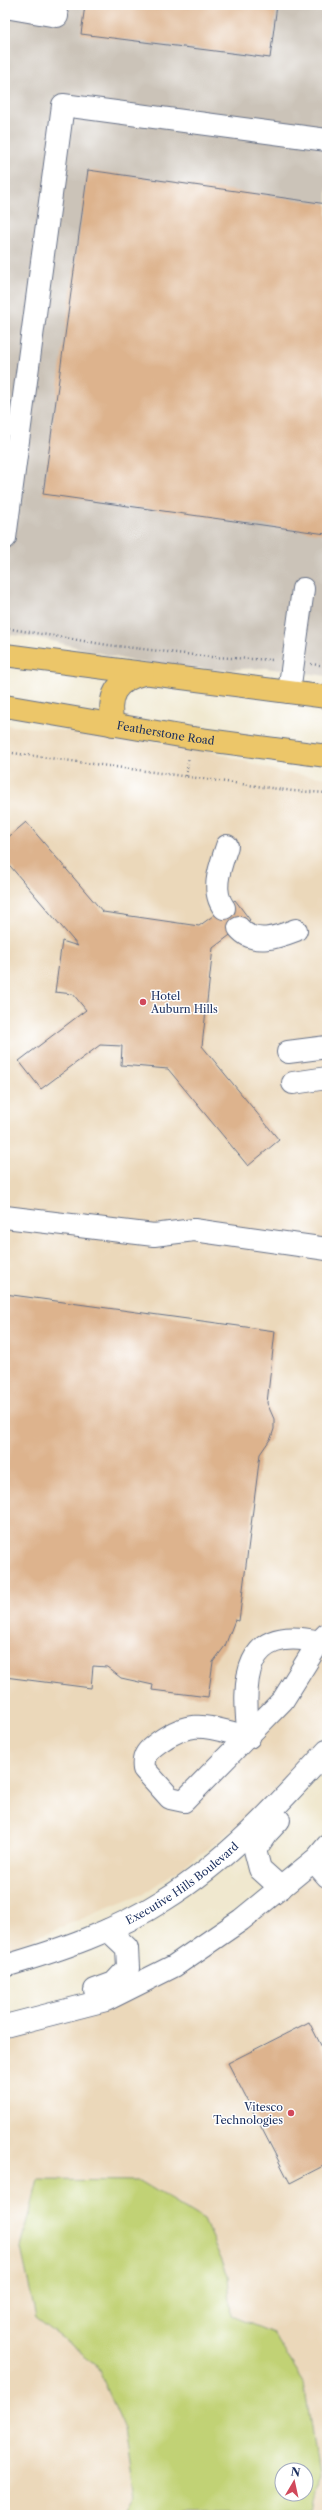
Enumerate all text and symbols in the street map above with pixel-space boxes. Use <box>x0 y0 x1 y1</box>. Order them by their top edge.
street label: Featherstone Road <box>116 718 216 748</box>
place label: Hotel Auburn Hills <box>150 989 218 1016</box>
marker: Hotel Auburn Hills <box>138 997 148 1007</box>
street label: Executive Hills Boulevard <box>123 1839 241 1927</box>
place label: Vitesco Technologies <box>213 2100 283 2127</box>
marker: Vitesco Technologies <box>286 2108 296 2118</box>
north arrow <box>274 2462 314 2502</box>
text: N <box>290 2464 302 2480</box>

